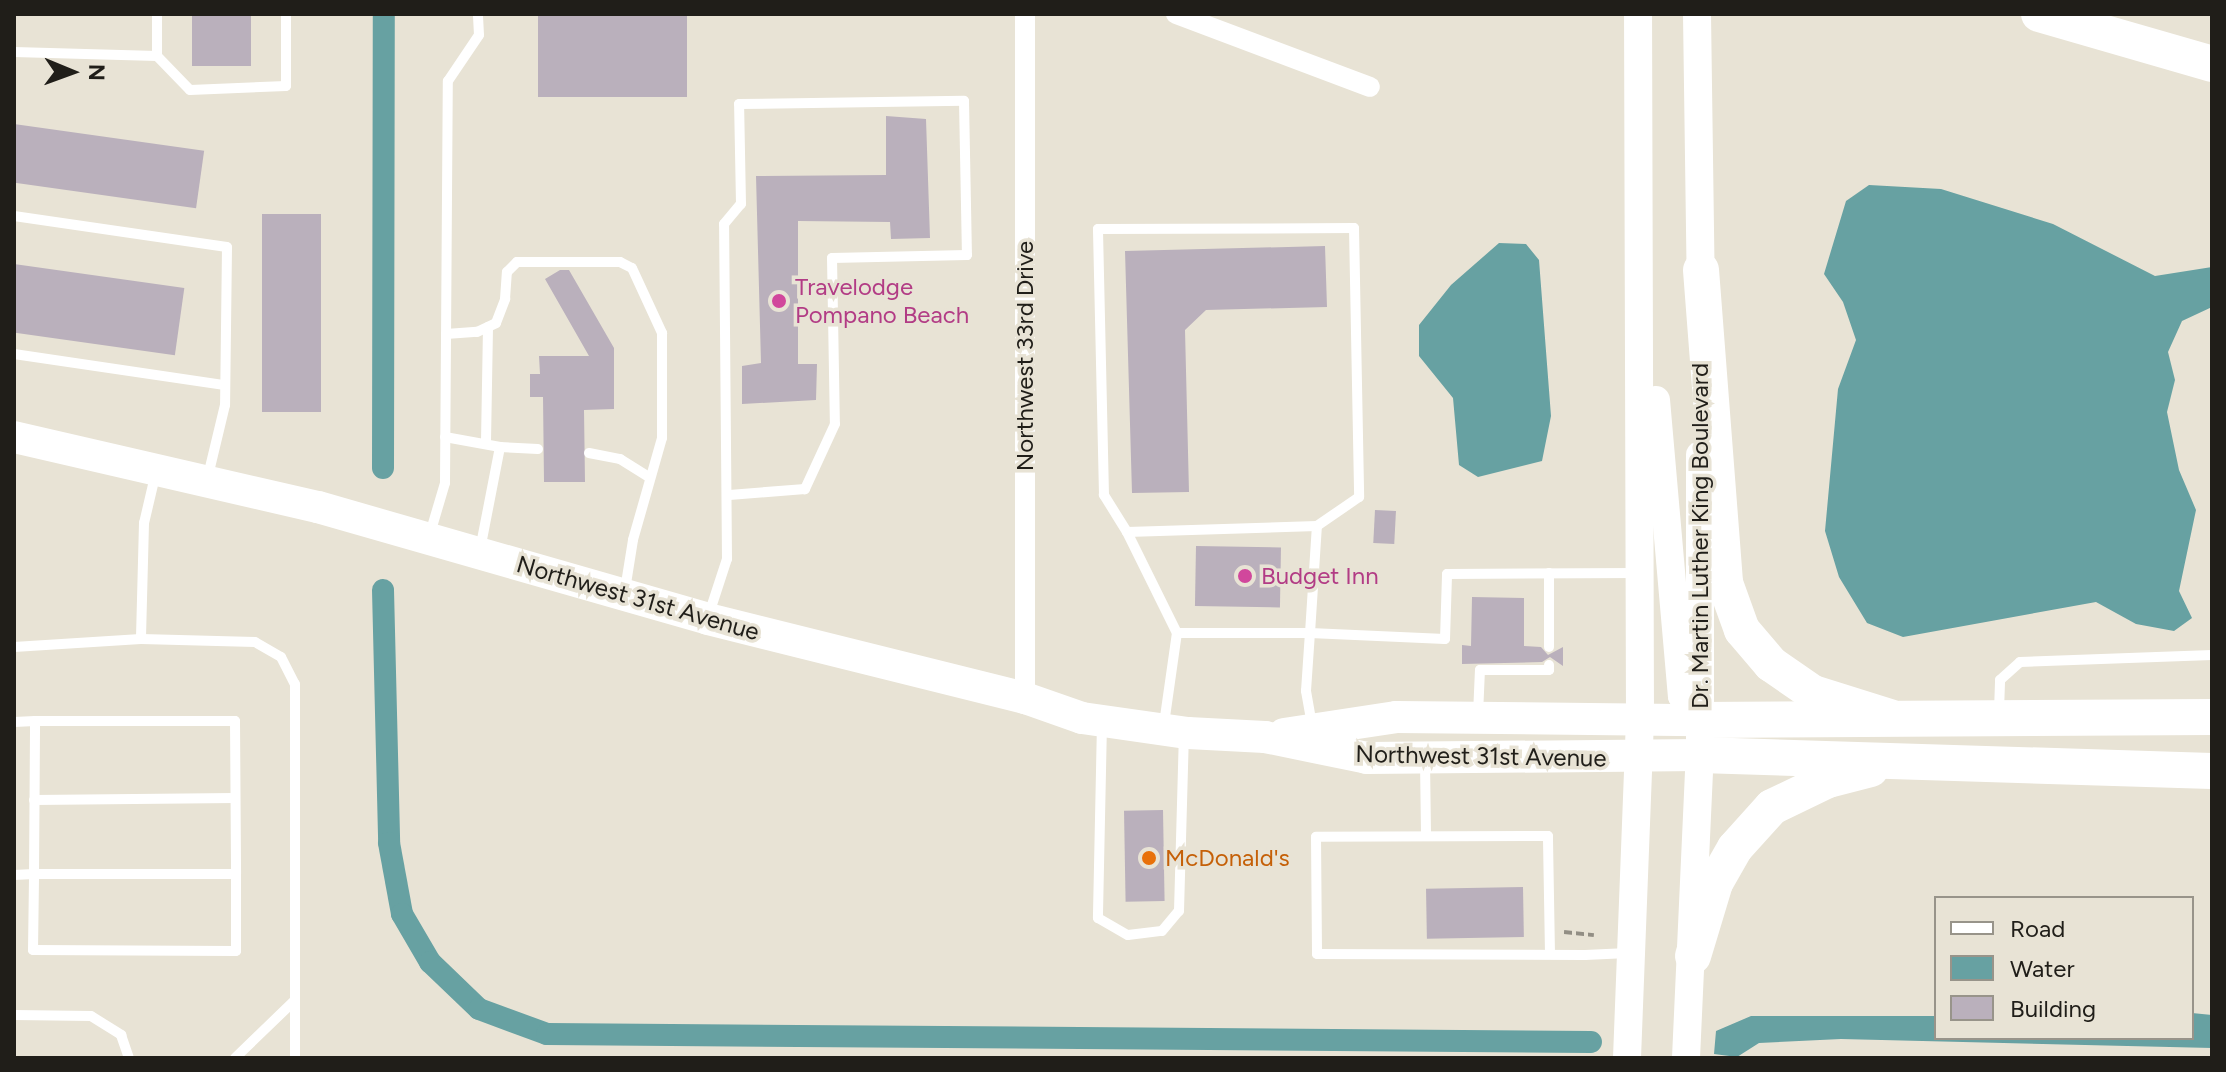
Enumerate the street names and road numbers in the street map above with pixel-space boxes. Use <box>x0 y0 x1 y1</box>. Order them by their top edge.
street label: Northwest 33rd Drive <box>1011 241 1039 471</box>
street label: Dr. Martin Luther King Boulevard <box>1686 363 1714 709</box>
street label: Northwest 31st Avenue <box>513 550 763 646</box>
street label: Northwest 31st Avenue <box>1355 739 1607 773</box>

